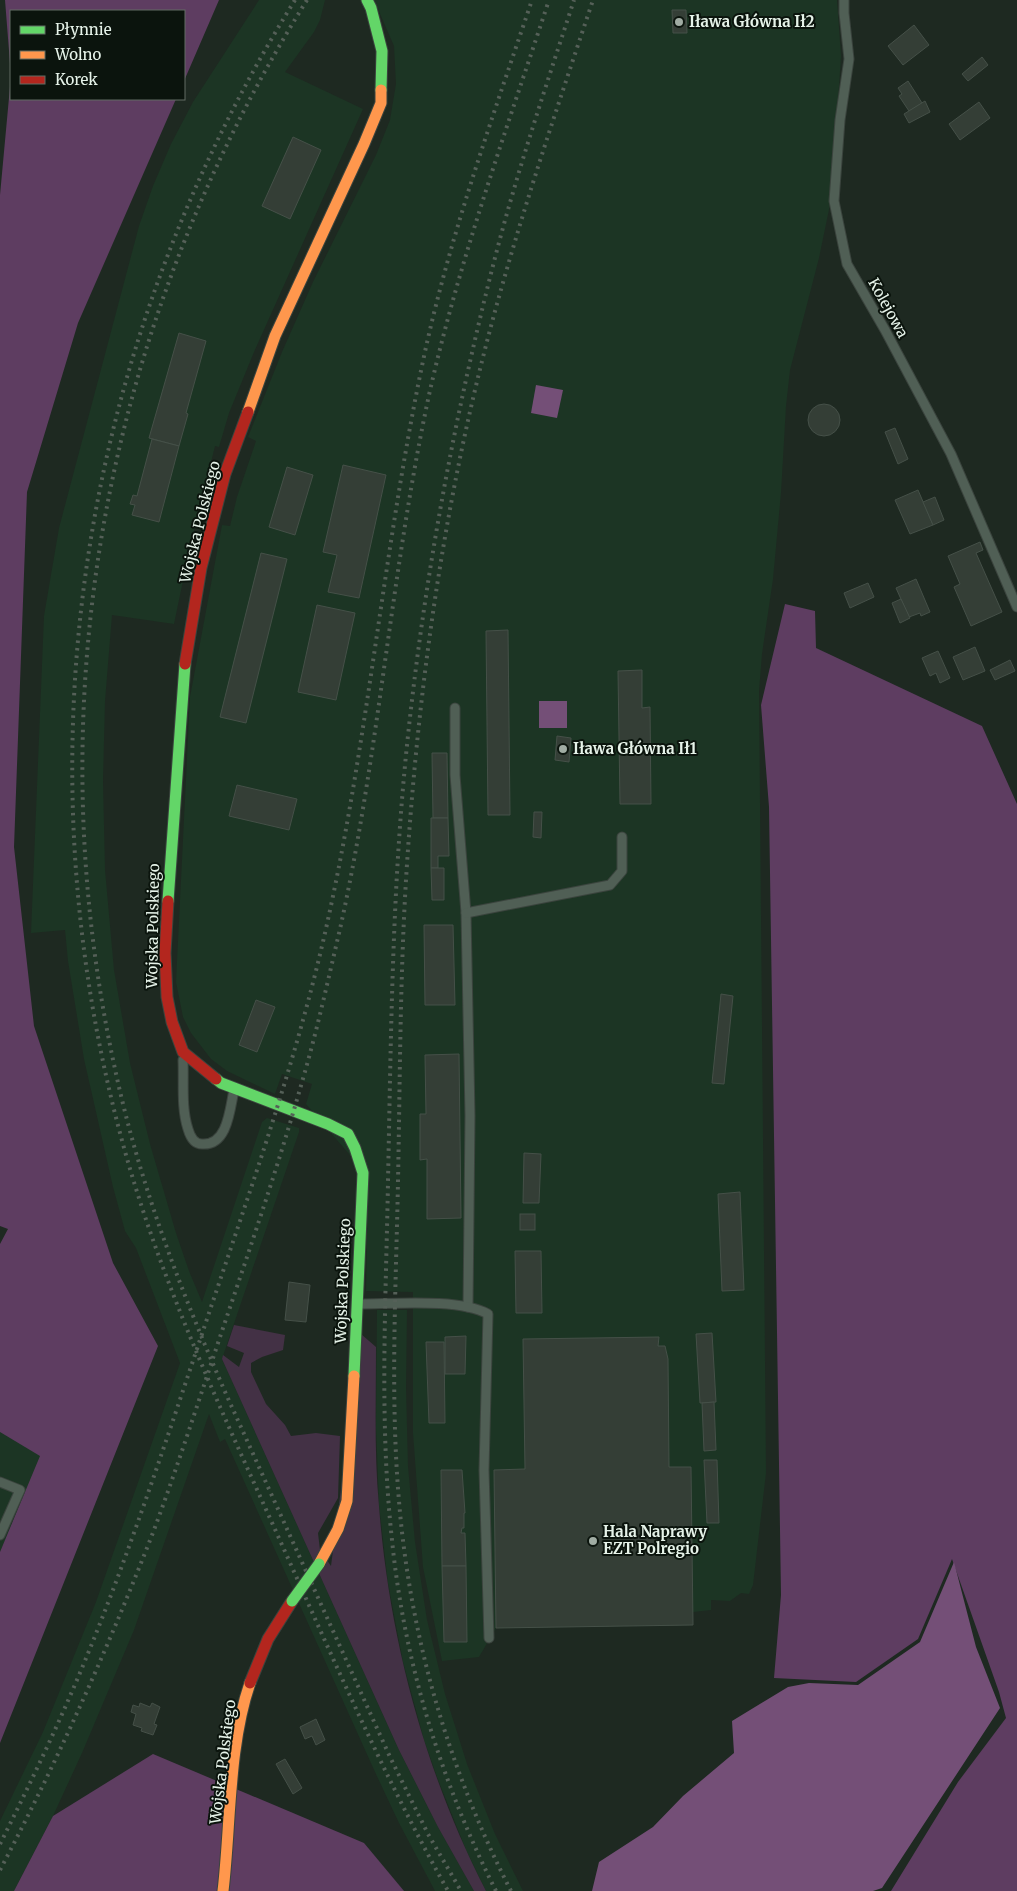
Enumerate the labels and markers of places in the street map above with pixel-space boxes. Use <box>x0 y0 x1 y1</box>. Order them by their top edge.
place label: Iława Główna Ił2 <box>689 12 815 31</box>
marker: Iława Główna Ił2 <box>673 16 685 28</box>
place label: Iława Główna Ił1 <box>573 739 697 758</box>
marker: Iława Główna Ił1 <box>557 743 569 755</box>
place label: Hala Naprawy EZT Polregio <box>603 1522 707 1558</box>
marker: Hala Naprawy EZT Polregio <box>587 1535 599 1547</box>

